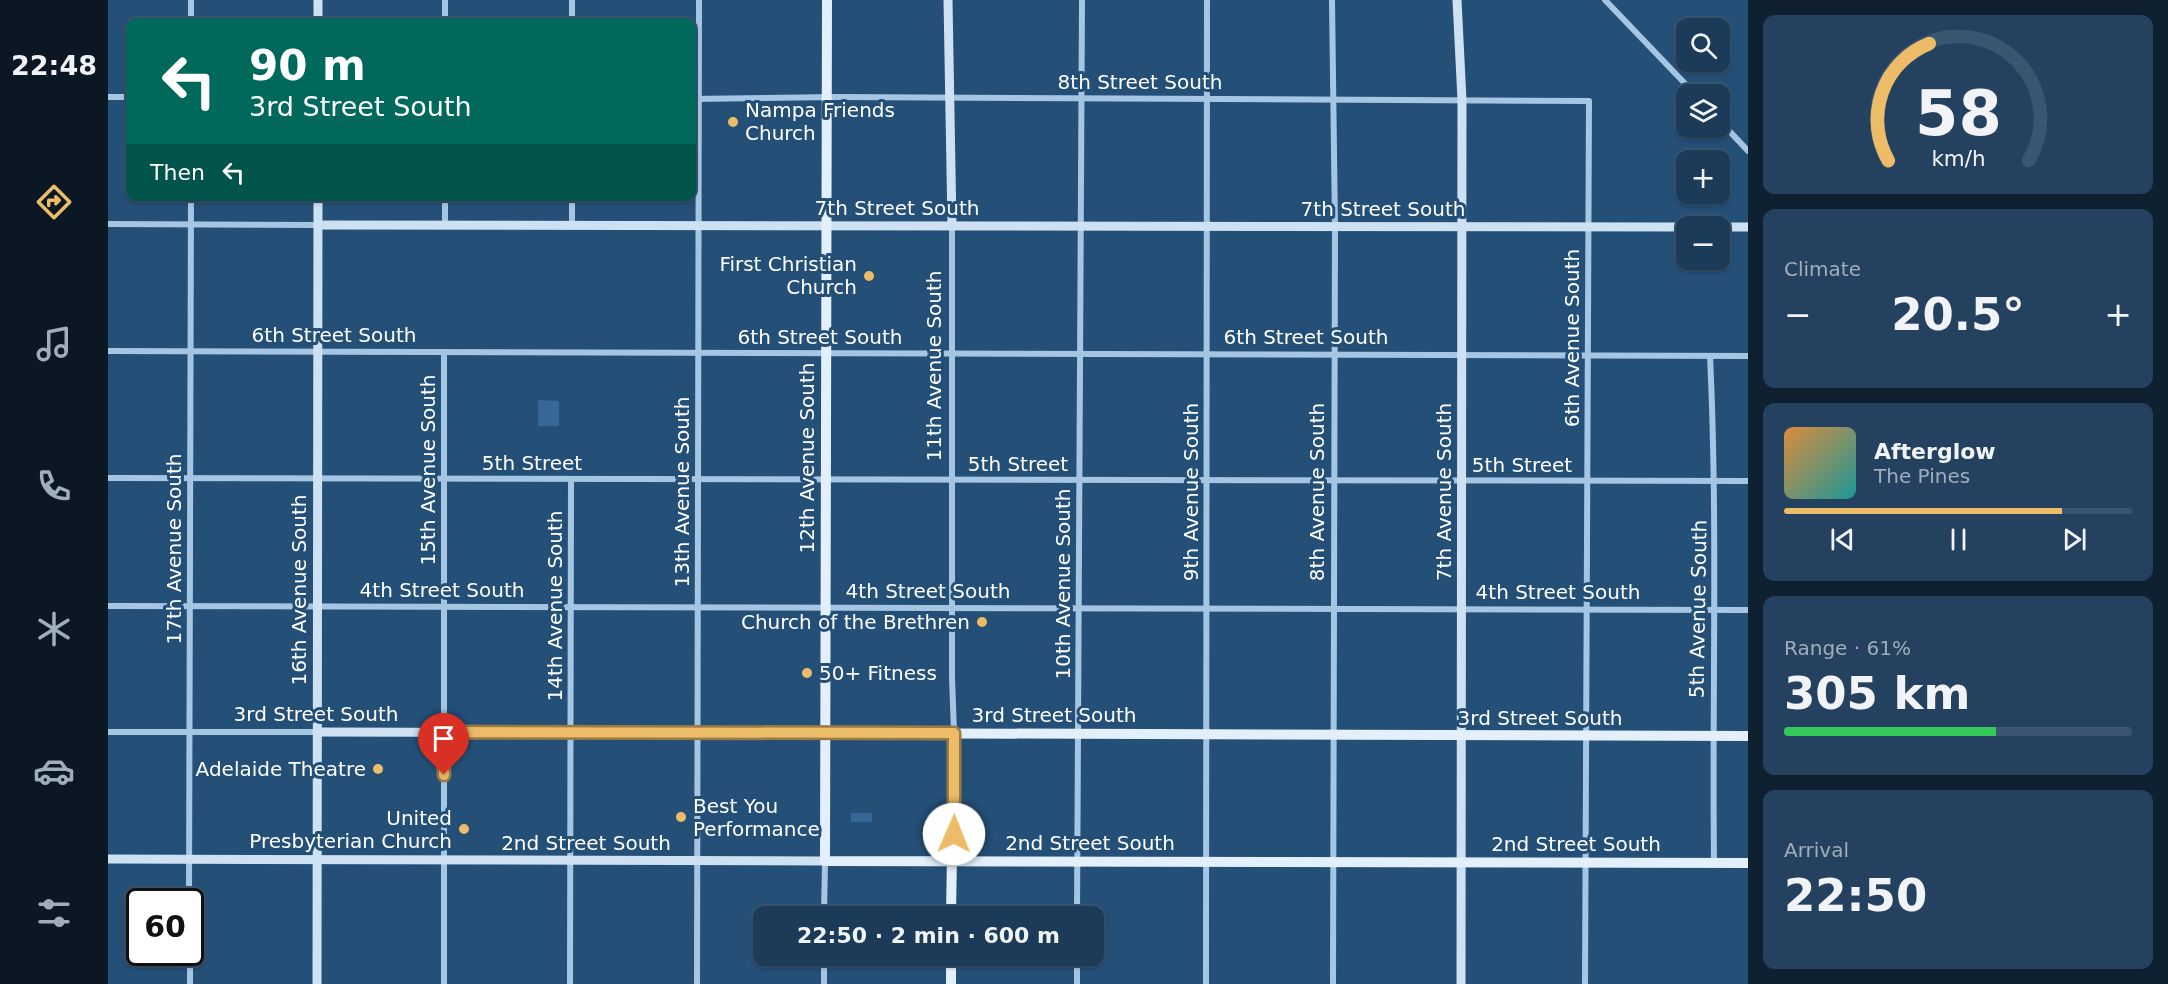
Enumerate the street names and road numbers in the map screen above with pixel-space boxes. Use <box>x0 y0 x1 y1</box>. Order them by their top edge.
street label: 8th Street South <box>1058 70 1222 94</box>
street label: 7th Street South <box>815 196 979 220</box>
street label: 7th Street South <box>1301 197 1465 221</box>
street label: 6th Avenue South <box>1560 249 1584 427</box>
street label: 11th Avenue South <box>922 270 946 462</box>
street label: 6th Street South <box>252 323 416 347</box>
street label: 6th Street South <box>738 325 902 349</box>
street label: 6th Street South <box>1224 325 1388 349</box>
street label: 12th Avenue South <box>795 362 819 554</box>
street label: 15th Avenue South <box>416 374 440 566</box>
street label: 13th Avenue South <box>670 396 694 588</box>
street label: 9th Avenue South <box>1179 403 1203 581</box>
street label: 8th Avenue South <box>1305 403 1329 581</box>
street label: 7th Avenue South <box>1432 403 1456 581</box>
street label: 5th Street <box>482 451 582 475</box>
street label: 5th Street <box>968 452 1068 476</box>
street label: 17th Avenue South <box>162 453 186 645</box>
street label: 5th Street <box>1472 453 1572 477</box>
street label: 10th Avenue South <box>1051 488 1075 680</box>
street label: 16th Avenue South <box>287 494 311 686</box>
street label: 14th Avenue South <box>543 510 567 702</box>
street label: 5th Avenue South <box>1684 520 1712 698</box>
street label: 4th Street South <box>360 578 524 602</box>
street label: 4th Street South <box>846 579 1010 603</box>
street label: 4th Street South <box>1476 580 1640 604</box>
street label: 3rd Street South <box>234 702 398 726</box>
street label: 3rd Street South <box>972 703 1136 727</box>
street label: 3rd Street South <box>1458 706 1622 730</box>
street label: 2nd Street South <box>501 831 671 855</box>
street label: 2nd Street South <box>1005 831 1175 855</box>
street label: 2nd Street South <box>1491 832 1661 856</box>

